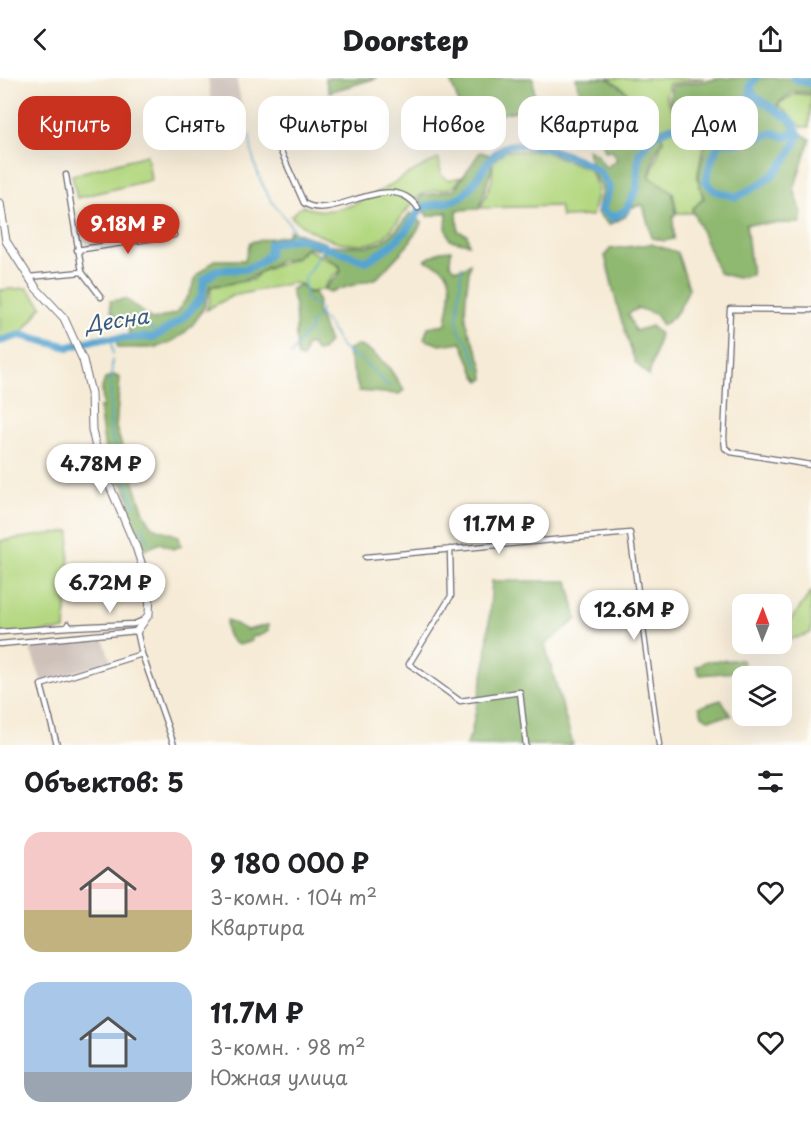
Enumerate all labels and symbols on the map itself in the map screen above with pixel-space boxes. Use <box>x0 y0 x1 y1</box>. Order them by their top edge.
pin: 9.18M ₽ <box>73 204 183 255</box>
water label: Десна <box>81 299 151 340</box>
pin: 4.78M ₽ <box>46 444 156 495</box>
pin: 11.7M ₽ <box>444 504 554 555</box>
pin: 6.72M ₽ <box>55 563 165 614</box>
pin: 12.6M ₽ <box>579 590 689 641</box>
north arrow <box>732 594 792 654</box>

